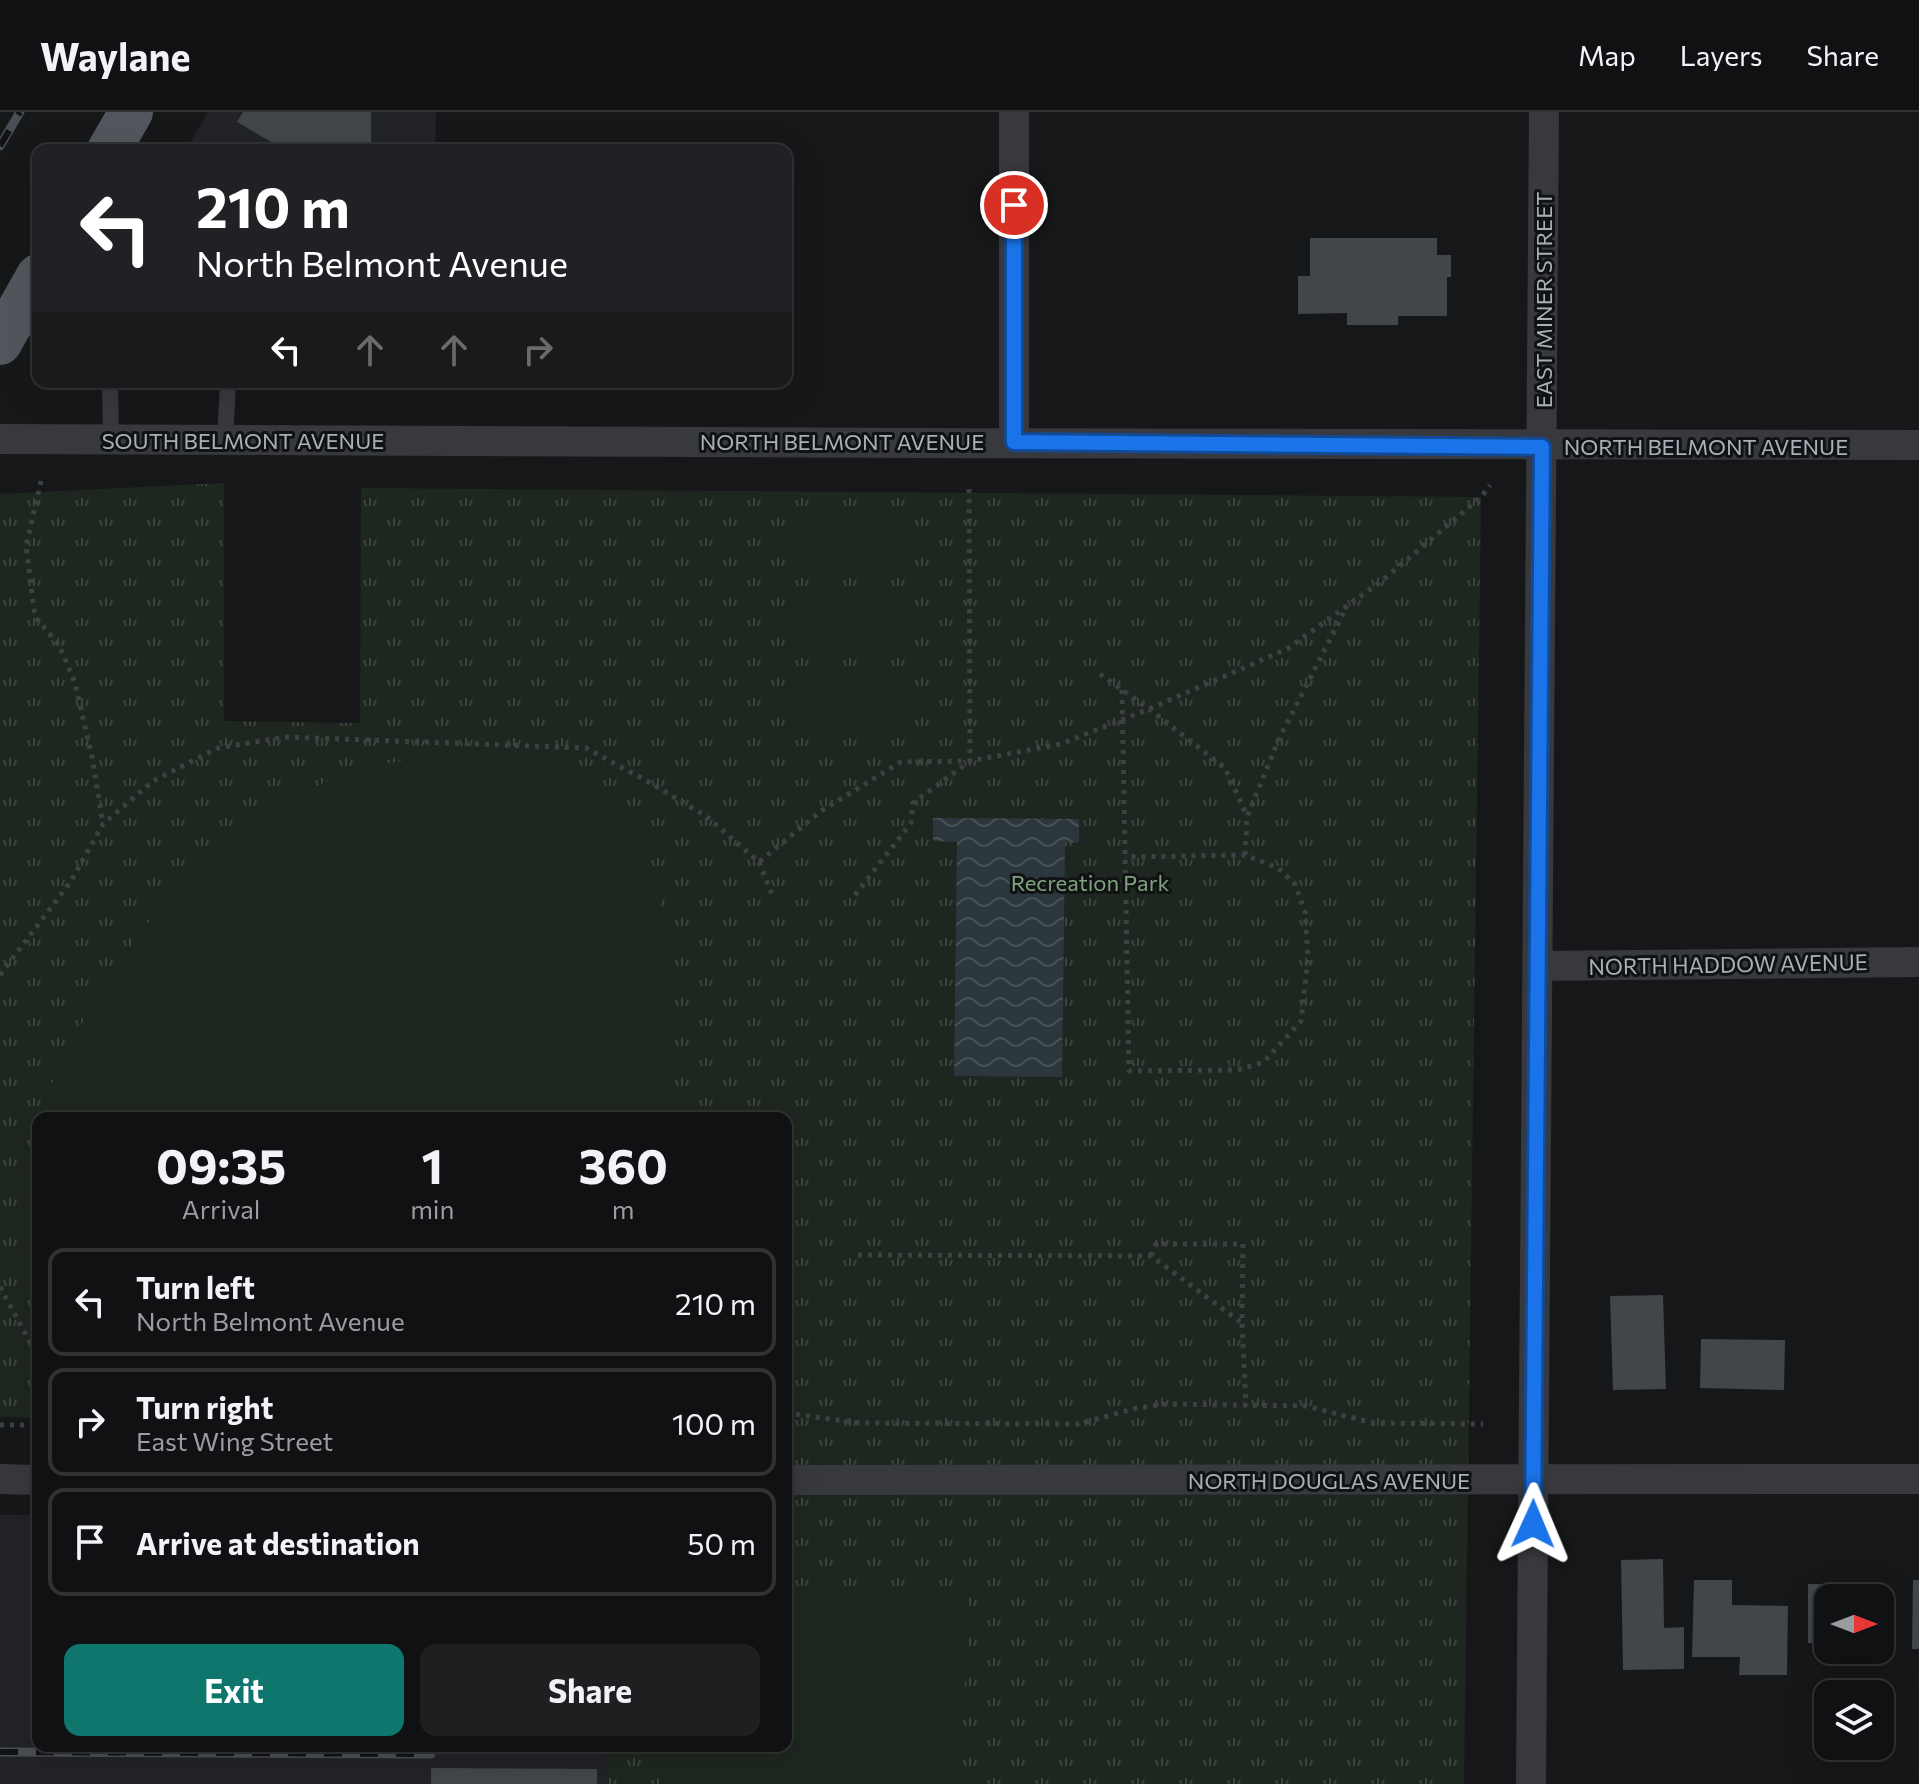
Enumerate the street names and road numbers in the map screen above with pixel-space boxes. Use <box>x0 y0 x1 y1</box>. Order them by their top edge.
street label: EAST MINER STREET <box>1530 192 1557 408</box>
street label: SOUTH BELMONT AVENUE <box>102 427 384 454</box>
street label: NORTH BELMONT AVENUE <box>700 428 984 455</box>
street label: NORTH BELMONT AVENUE <box>1564 433 1848 460</box>
street label: NORTH HADDOW AVENUE <box>1588 948 1868 980</box>
street label: NORTH DOUGLAS AVENUE <box>1188 1467 1470 1494</box>

